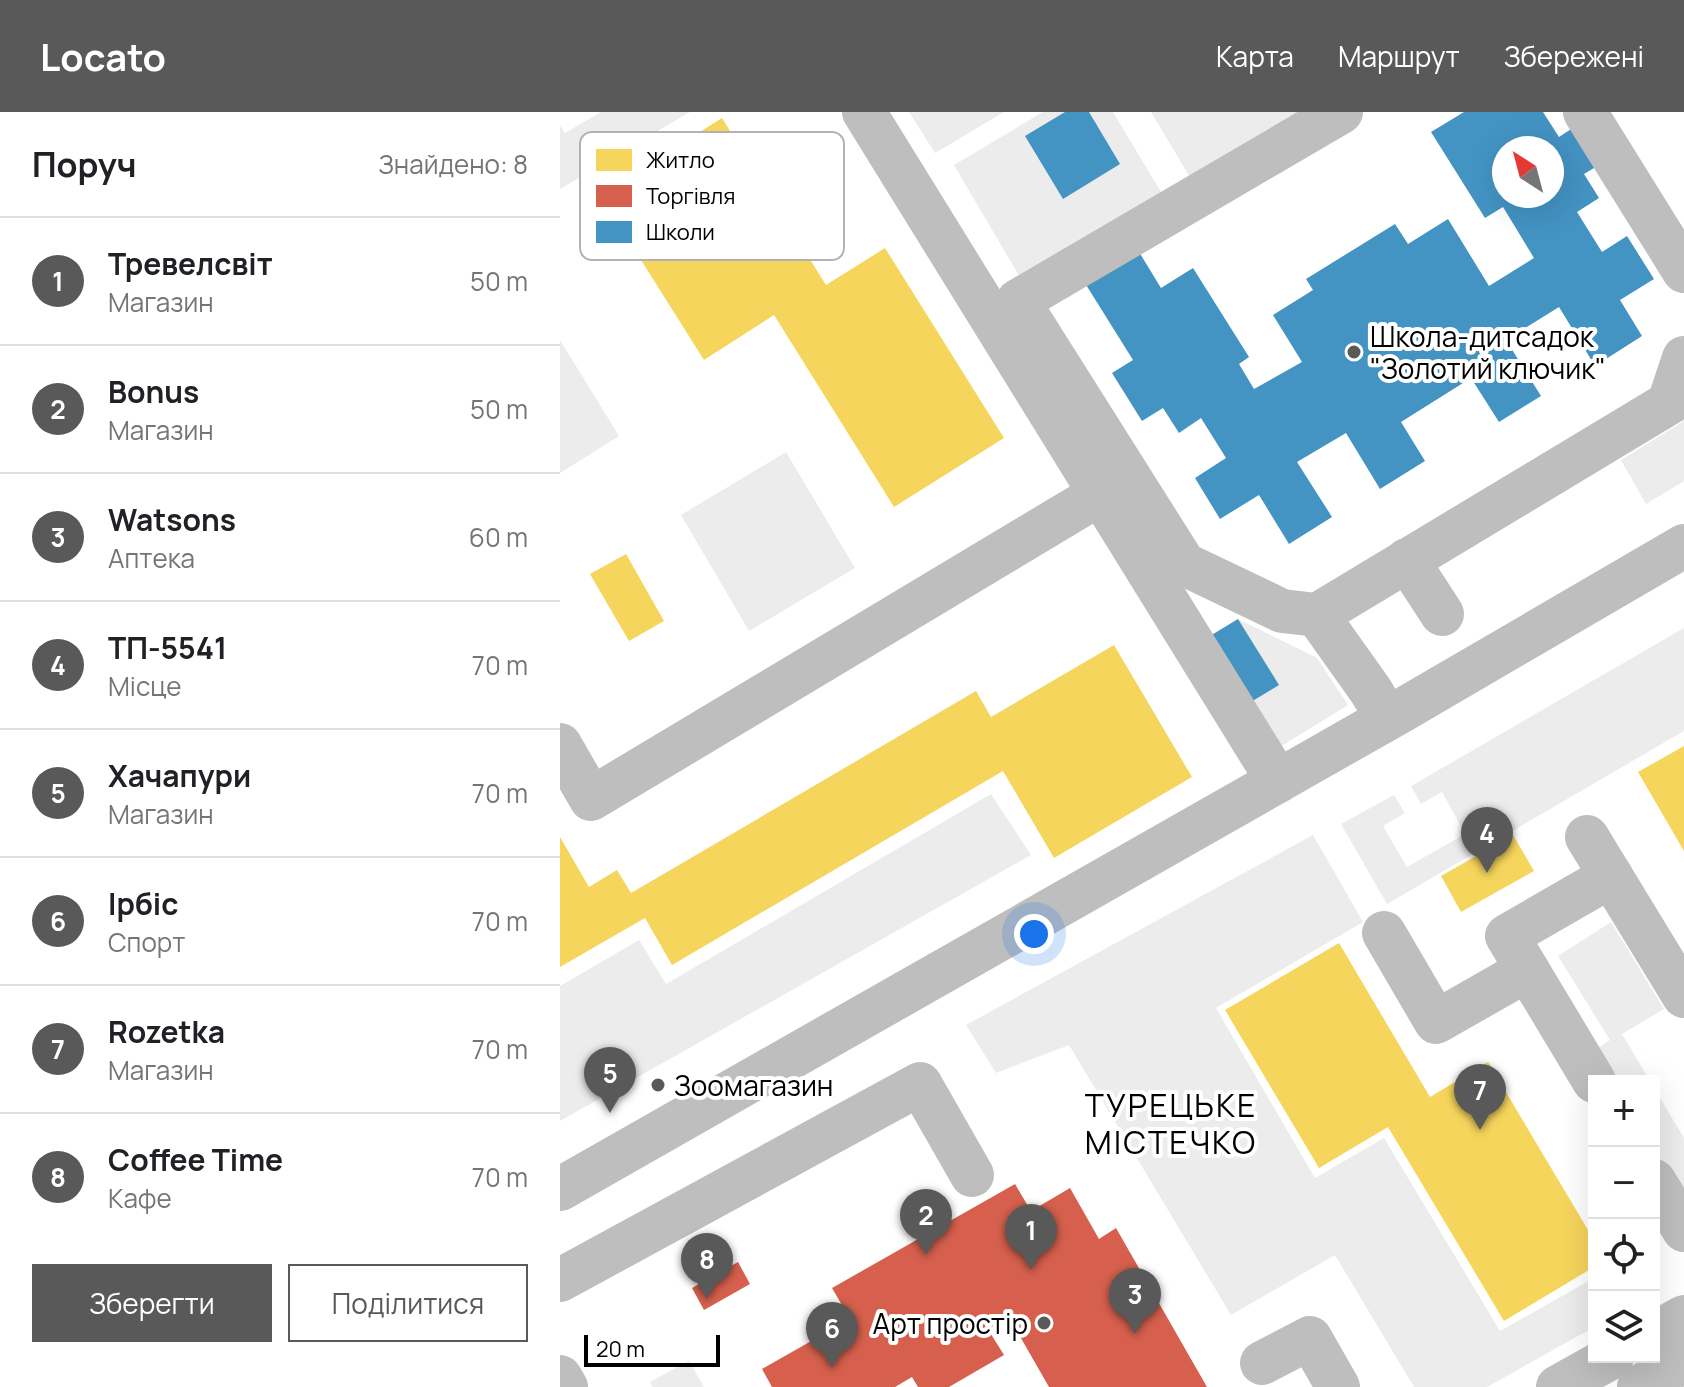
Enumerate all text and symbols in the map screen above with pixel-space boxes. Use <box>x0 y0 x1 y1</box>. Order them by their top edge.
text: Locato <box>40 30 166 82</box>
text: Карта <box>1216 37 1294 75</box>
text: Маршрут <box>1338 37 1460 75</box>
text: Збережені <box>1504 37 1644 75</box>
legend <box>580 132 844 260</box>
north arrow <box>1492 136 1564 208</box>
text: Поруч <box>32 141 136 187</box>
text: Житло <box>646 145 715 175</box>
text: Знайдено: 8 <box>378 146 528 182</box>
text: Торгівля <box>646 181 735 211</box>
text: Школи <box>646 217 715 247</box>
text: Тревелсвіт <box>108 243 273 284</box>
text: 1 <box>52 263 64 299</box>
text: 50 m <box>470 263 528 299</box>
text: Магазин <box>108 284 214 320</box>
place label: Школа-дитсадок "Золотий ключик" <box>1370 317 1606 387</box>
marker: Школа-дитсадок "Золотий ключик" <box>1345 343 1363 361</box>
text: Bonus <box>108 371 199 412</box>
text: 2 <box>50 391 66 427</box>
text: 50 m <box>470 391 528 427</box>
text: Магазин <box>108 412 214 448</box>
text: Watsons <box>108 499 236 540</box>
text: 3 <box>50 519 66 555</box>
text: 60 m <box>469 519 528 555</box>
text: Аптека <box>108 540 195 576</box>
text: ТП-5541 <box>108 627 227 668</box>
text: 4 <box>50 647 66 683</box>
text: 70 m <box>472 647 528 683</box>
text: Місце <box>108 668 182 704</box>
text: Хачапури <box>108 755 251 796</box>
text: 5 <box>50 775 66 811</box>
text: 70 m <box>472 775 528 811</box>
text: Магазин <box>108 796 214 832</box>
pin: 4 <box>1461 807 1513 873</box>
text: Ірбіс <box>108 883 179 924</box>
text: 6 <box>50 903 66 939</box>
text: 70 m <box>472 903 528 939</box>
your location <box>1014 914 1054 954</box>
text: Спорт <box>108 924 185 960</box>
text: Rozetka <box>108 1011 225 1052</box>
text: 7 <box>51 1031 65 1067</box>
text: 70 m <box>472 1031 528 1067</box>
pin: 5 <box>584 1047 636 1113</box>
text: Магазин <box>108 1052 214 1088</box>
pin: 7 <box>1454 1064 1506 1130</box>
place label: Зоомагазин <box>674 1066 833 1104</box>
map controls <box>1588 1075 1660 1363</box>
button: + <box>1588 1075 1660 1147</box>
marker: Зоомагазин <box>649 1076 667 1094</box>
district label: ТУРЕЦЬКЕ МІСТЕЧКО <box>1085 1083 1257 1164</box>
text: Coffee Time <box>108 1139 283 1180</box>
button: − <box>1588 1147 1660 1219</box>
text: 8 <box>50 1159 66 1195</box>
text: 70 m <box>472 1159 528 1195</box>
text: Кафе <box>108 1180 172 1216</box>
pin: 2 <box>900 1189 952 1255</box>
pin: 1 <box>1005 1204 1057 1270</box>
button: locate <box>1588 1219 1660 1291</box>
pin: 8 <box>681 1233 733 1299</box>
button: Зберегти <box>32 1264 272 1342</box>
button: Поділитися <box>288 1264 528 1342</box>
pin: 3 <box>1109 1268 1161 1334</box>
button: layers <box>1588 1291 1660 1363</box>
pin: 6 <box>806 1302 858 1368</box>
place label: Арт простір <box>872 1304 1028 1342</box>
marker: Арт простір <box>1035 1314 1053 1332</box>
scale bar <box>584 1331 720 1367</box>
text: 20 m <box>596 1334 645 1364</box>

